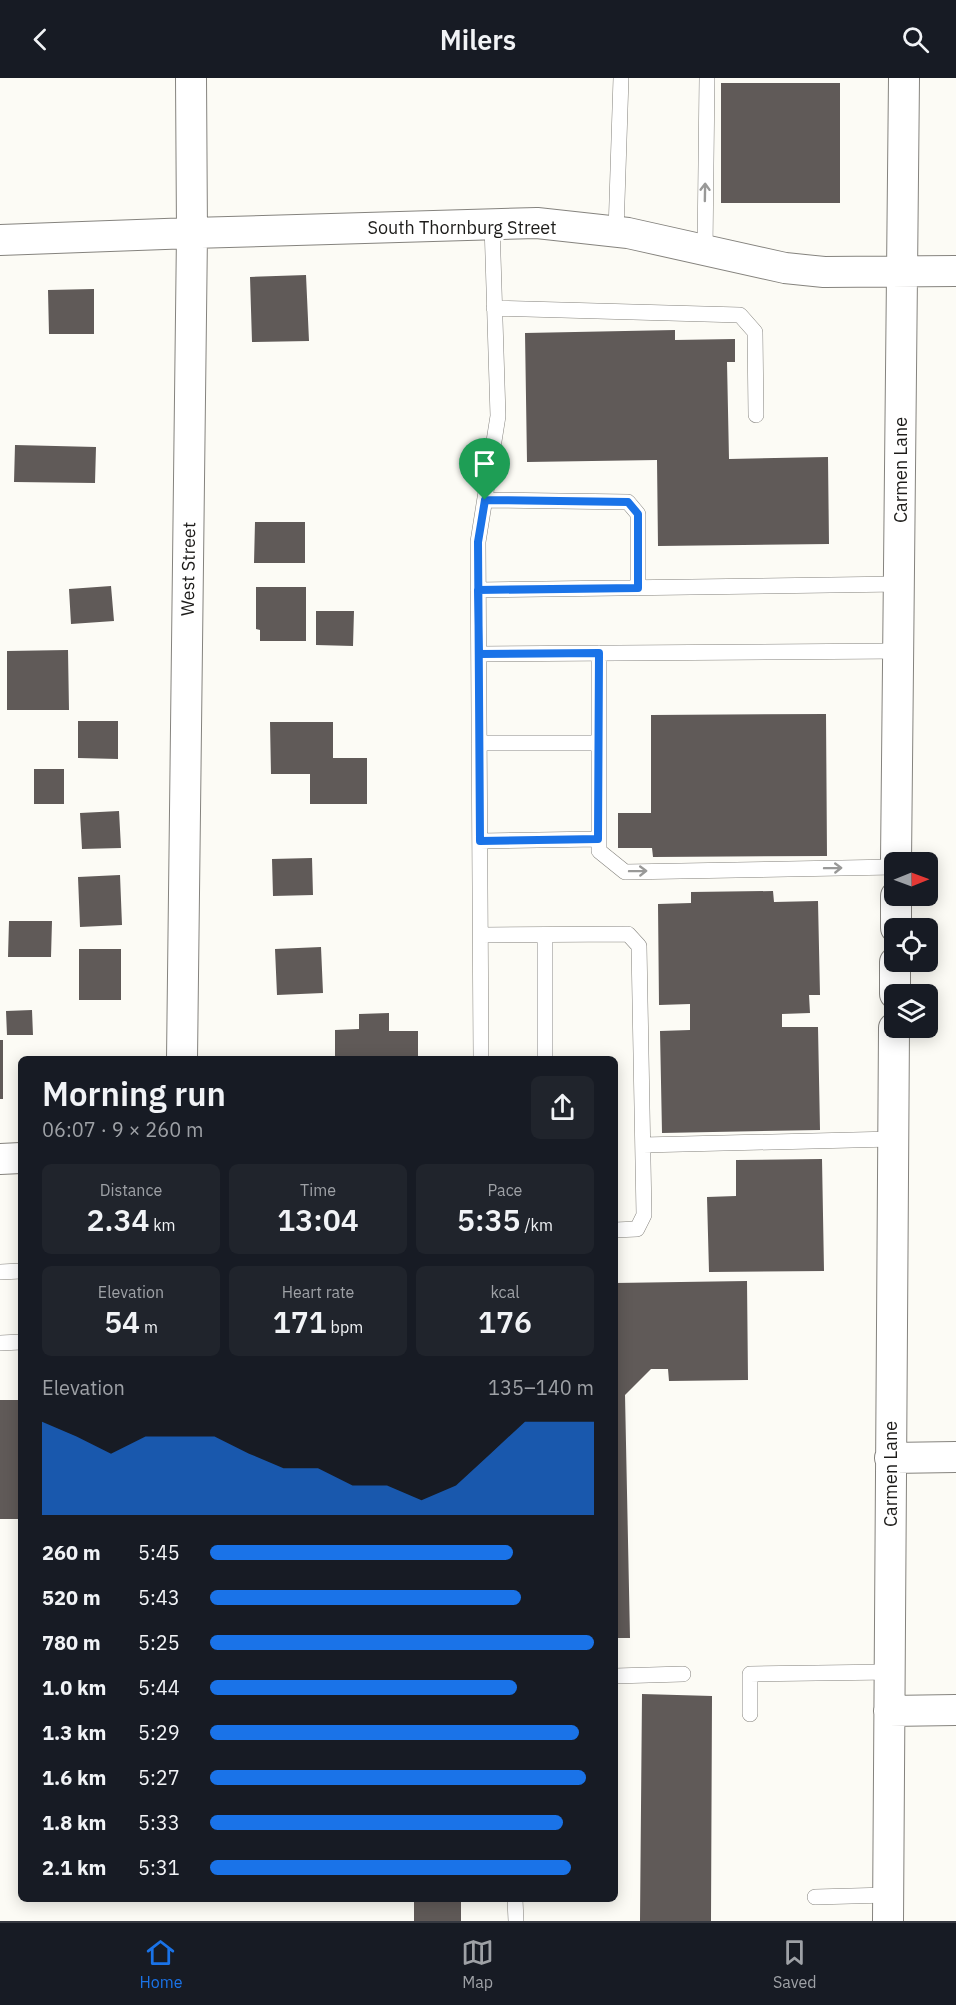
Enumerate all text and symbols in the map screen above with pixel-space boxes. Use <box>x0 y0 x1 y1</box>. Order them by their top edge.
text: Milers <box>440 22 516 57</box>
icon: back <box>24 23 57 56</box>
icon: search <box>899 23 932 56</box>
one-way arrow <box>700 182 711 202</box>
street label: South Thornburg Street <box>368 216 556 239</box>
street label: Carmen Lane <box>889 417 912 523</box>
pin <box>459 438 510 500</box>
icon: arrive <box>468 447 501 480</box>
street label: West Street <box>176 522 200 616</box>
north arrow <box>884 852 938 906</box>
map controls <box>884 852 938 1038</box>
one-way arrow <box>822 862 842 874</box>
one-way arrow <box>627 866 647 877</box>
button: locate <box>884 918 938 972</box>
button: layers <box>884 984 938 1038</box>
text: Morning run <box>42 1072 226 1115</box>
button: share <box>531 1076 594 1139</box>
text: 06:07 · 9 × 260 m <box>42 1116 203 1143</box>
text: Distance <box>100 1180 162 1200</box>
text: Time <box>300 1180 336 1200</box>
text: Pace <box>488 1180 522 1200</box>
text: 2.34 <box>86 1200 149 1239</box>
text: 13:04 <box>277 1200 359 1239</box>
text: 5:35 <box>457 1200 521 1239</box>
text: km <box>149 1215 176 1235</box>
text: /km <box>521 1215 553 1235</box>
text: Elevation <box>98 1282 164 1302</box>
text: Heart rate <box>282 1282 354 1302</box>
text: kcal <box>490 1282 520 1302</box>
text: 54 <box>104 1302 140 1341</box>
text: 171 <box>273 1302 327 1341</box>
text: 176 <box>478 1302 532 1341</box>
text: m <box>140 1317 158 1337</box>
text: bpm <box>327 1317 363 1337</box>
text: Elevation <box>42 1374 125 1401</box>
text: 135–140 m <box>488 1374 594 1401</box>
street label: Carmen Lane <box>879 1421 902 1527</box>
text: 260 m <box>42 1539 101 1566</box>
text: 5:45 <box>138 1539 180 1566</box>
text: 520 m <box>42 1584 101 1611</box>
text: 5:43 <box>138 1584 180 1611</box>
text: 780 m <box>42 1629 101 1656</box>
text: 5:25 <box>138 1629 180 1656</box>
text: 1.0 km <box>42 1674 106 1701</box>
text: 5:44 <box>138 1674 180 1701</box>
text: 1.3 km <box>42 1719 106 1746</box>
text: 5:29 <box>138 1719 180 1746</box>
text: 1.6 km <box>42 1764 106 1791</box>
text: 5:27 <box>138 1764 180 1791</box>
text: 1.8 km <box>42 1809 106 1836</box>
text: 5:33 <box>138 1809 180 1836</box>
text: 2.1 km <box>42 1854 106 1881</box>
text: 5:31 <box>138 1854 180 1881</box>
tab: Home <box>139 1936 182 1992</box>
tab: Map <box>461 1936 494 1992</box>
tab: Saved <box>773 1936 817 1992</box>

